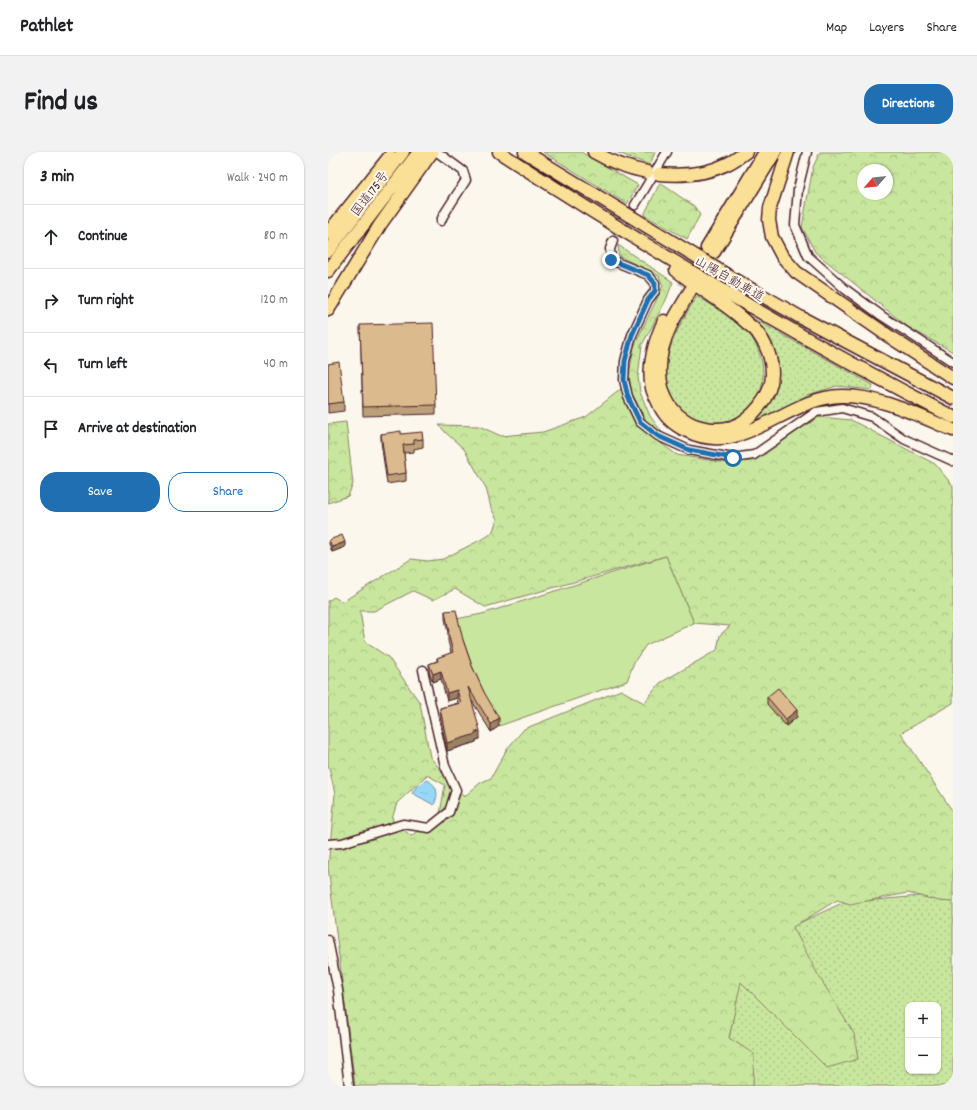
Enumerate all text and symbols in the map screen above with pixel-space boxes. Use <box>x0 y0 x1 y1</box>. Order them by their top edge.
text: Pathlet <box>20 14 73 41</box>
text: Map <box>826 18 847 38</box>
text: Layers <box>869 18 904 38</box>
text: Share <box>926 18 957 38</box>
text: Find us <box>24 84 98 124</box>
button: Directions <box>864 84 953 124</box>
north arrow <box>857 164 893 200</box>
text: 3 min <box>40 166 74 190</box>
street label: 国道175号 <box>348 168 394 221</box>
text: Walk · 240 m <box>227 169 288 188</box>
icon: ahead <box>40 226 62 248</box>
text: Continue <box>78 226 127 248</box>
text: 80 m <box>264 227 288 246</box>
route end <box>602 251 620 269</box>
street label: 山陽自動車道 <box>690 252 767 308</box>
icon: right <box>40 290 62 312</box>
text: Turn right <box>78 290 134 312</box>
text: 120 m <box>260 291 288 310</box>
icon: left <box>40 354 62 376</box>
text: Turn left <box>78 354 127 376</box>
text: 40 m <box>264 355 288 374</box>
icon: arrive <box>40 418 62 440</box>
text: Arrive at destination <box>78 418 196 440</box>
route start <box>724 449 742 467</box>
button: Save <box>40 472 160 512</box>
button: Share <box>168 472 288 512</box>
map controls <box>905 1002 941 1074</box>
button: + <box>905 1002 941 1038</box>
button: − <box>905 1038 941 1074</box>

